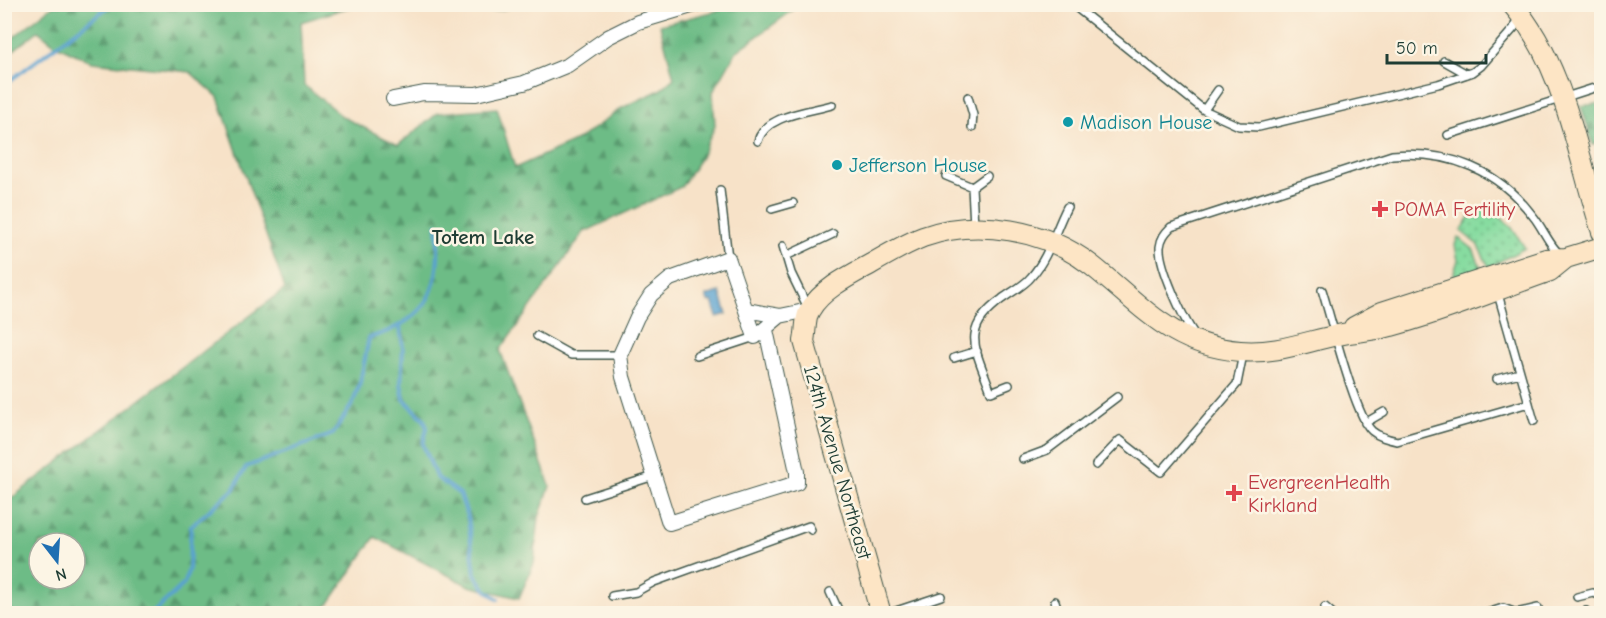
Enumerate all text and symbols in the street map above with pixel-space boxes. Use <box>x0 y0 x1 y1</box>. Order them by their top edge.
scale bar <box>1387 27 1486 65</box>
text: 50 m <box>1396 38 1438 59</box>
place label: Madison House <box>1080 111 1212 134</box>
marker: Madison House <box>1061 115 1075 129</box>
place label: Jefferson House <box>849 154 987 177</box>
marker: Jefferson House <box>830 158 844 172</box>
place label: POMA Fertility <box>1394 198 1515 221</box>
marker: POMA Fertility <box>1371 200 1389 218</box>
district label: Totem Lake <box>432 225 534 249</box>
street label: 124th Avenue Northeast <box>799 362 877 563</box>
place label: EvergreenHealth Kirkland <box>1248 471 1390 517</box>
marker: EvergreenHealth Kirkland <box>1225 484 1243 502</box>
north arrow <box>27 531 87 591</box>
text: N <box>53 564 69 585</box>

